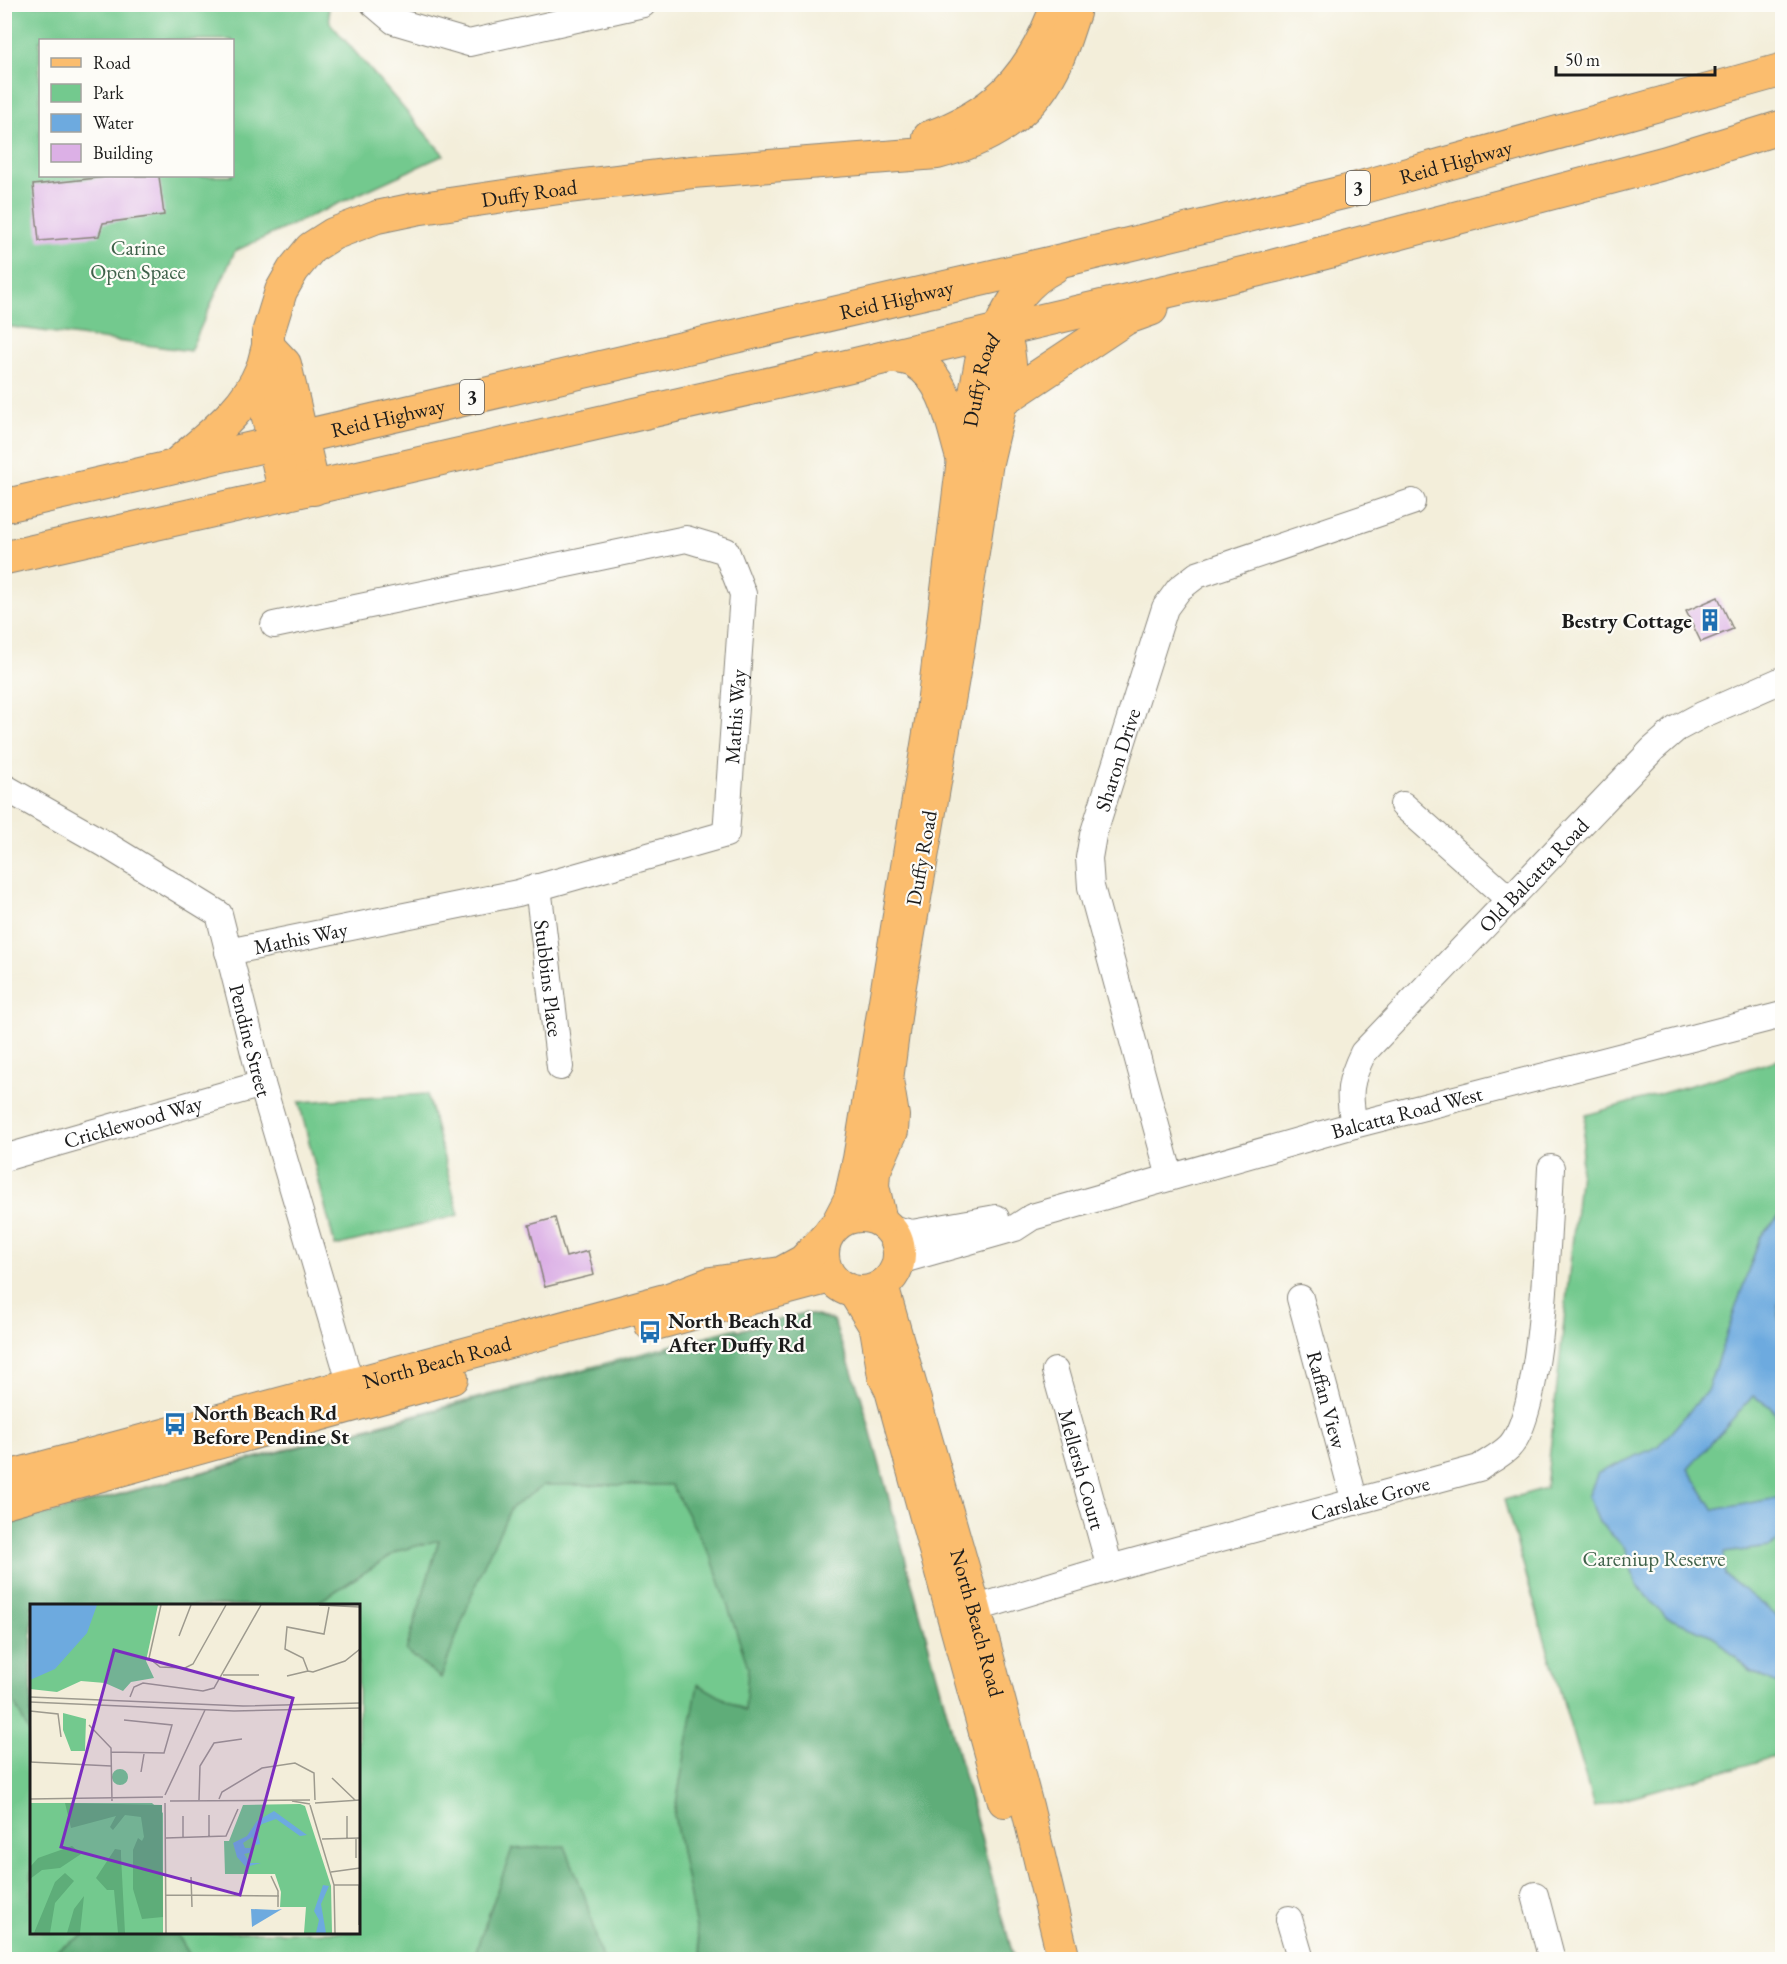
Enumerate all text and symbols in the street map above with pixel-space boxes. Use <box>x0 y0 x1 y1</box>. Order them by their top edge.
legend <box>39 39 234 177</box>
scale bar <box>1556 39 1715 77</box>
text: 50 m <box>1565 48 1600 71</box>
text: Road <box>93 51 132 74</box>
text: Park <box>93 81 124 104</box>
text: Water <box>93 111 134 134</box>
street label: Reid Highway <box>1396 132 1516 190</box>
text: Building <box>93 141 153 164</box>
road number: 3 <box>1346 171 1370 205</box>
street label: Duffy Road <box>479 172 579 213</box>
park label: Carine Open Space <box>90 234 186 285</box>
street label: Reid Highway <box>837 272 957 325</box>
street label: Duffy Road <box>956 326 1005 429</box>
road number: 3 <box>460 380 484 414</box>
street label: Reid Highway <box>328 390 448 443</box>
place label: Bestry Cottage <box>1562 607 1692 634</box>
building icon: Bestry Cottage <box>1697 607 1723 633</box>
street label: Mathis Way <box>718 667 751 765</box>
street label: Sharon Drive <box>1088 705 1146 815</box>
street label: Duffy Road <box>899 808 943 908</box>
street label: Old Balcatta Road <box>1472 811 1594 937</box>
street label: Mathis Way <box>251 914 351 960</box>
street label: Stubbins Place <box>529 918 570 1038</box>
street label: Pendine Street <box>224 981 279 1100</box>
street label: Balcatta Road West <box>1328 1079 1485 1144</box>
street label: Cricklewood Way <box>60 1088 206 1154</box>
place label: North Beach Rd After Duffy Rd <box>667 1307 813 1358</box>
bus stop icon: North Beach Rd After Duffy Rd <box>637 1319 663 1345</box>
street label: North Beach Road <box>360 1329 514 1394</box>
street label: Raffan View <box>1301 1348 1354 1452</box>
place label: North Beach Rd Before Pendine St <box>193 1399 349 1450</box>
street label: Mellersh Court <box>1053 1406 1112 1533</box>
bus stop icon: North Beach Rd Before Pendine St <box>162 1411 188 1437</box>
street label: Carslake Grove <box>1307 1469 1432 1527</box>
street label: North Beach Road <box>945 1545 1011 1700</box>
park label: Careniup Reserve <box>1583 1545 1725 1572</box>
inset map <box>30 1604 360 1934</box>

